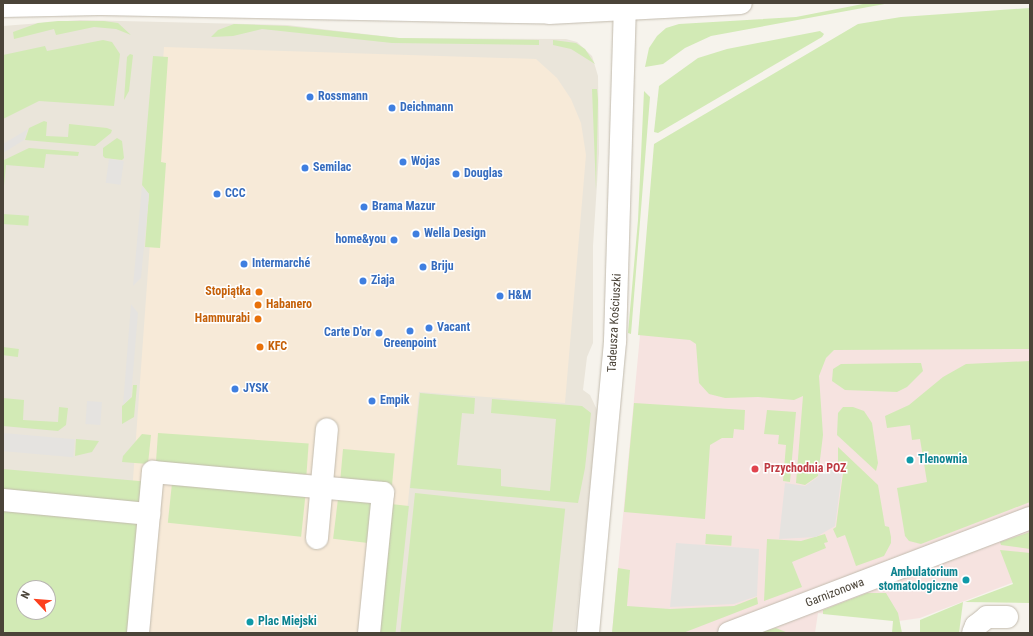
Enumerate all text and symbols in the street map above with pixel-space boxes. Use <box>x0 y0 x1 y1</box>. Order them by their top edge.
place label: Rossmann <box>318 90 368 104</box>
marker: Rossmann <box>305 92 315 102</box>
place label: Deichmann <box>400 101 453 115</box>
marker: Deichmann <box>387 103 397 113</box>
place label: Wojas <box>411 155 440 169</box>
marker: Wojas <box>398 157 408 167</box>
place label: Semilac <box>313 161 351 175</box>
marker: Semilac <box>300 163 310 173</box>
place label: Douglas <box>464 167 503 181</box>
marker: Douglas <box>451 169 461 179</box>
place label: CCC <box>225 187 246 201</box>
marker: CCC <box>212 189 222 199</box>
place label: Brama Mazur <box>372 200 436 214</box>
marker: Brama Mazur <box>359 202 369 212</box>
place label: Wella Design <box>424 227 486 241</box>
marker: Wella Design <box>411 229 421 239</box>
place label: home&you <box>335 233 386 247</box>
marker: home&you <box>389 235 399 245</box>
place label: Intermarché <box>252 257 310 271</box>
marker: Intermarché <box>239 259 249 269</box>
place label: Briju <box>431 260 454 274</box>
marker: Briju <box>418 262 428 272</box>
street label: Tadeusza Kościuszki <box>605 273 625 373</box>
place label: Ziaja <box>371 274 395 288</box>
marker: Ziaja <box>358 276 368 286</box>
place label: Stopiątka <box>205 285 251 299</box>
marker: Stopiątka <box>254 287 264 297</box>
place label: H&M <box>508 289 531 303</box>
marker: H&M <box>495 291 505 301</box>
place label: Habanero <box>266 298 312 312</box>
marker: Habanero <box>253 300 263 310</box>
place label: Hammurabi <box>195 312 250 326</box>
marker: Hammurabi <box>253 314 263 324</box>
place label: Vacant <box>437 321 470 335</box>
marker: Vacant <box>424 323 434 333</box>
place label: Carte D'or <box>324 326 371 340</box>
marker: Greenpoint <box>405 326 415 336</box>
marker: Carte D'or <box>374 328 384 338</box>
place label: Greenpoint <box>384 337 436 351</box>
place label: KFC <box>268 340 287 354</box>
marker: KFC <box>255 342 265 352</box>
place label: JYSK <box>243 382 268 396</box>
marker: JYSK <box>230 384 240 394</box>
place label: Empik <box>380 394 409 408</box>
marker: Empik <box>367 396 377 406</box>
place label: Tlenownia <box>918 453 967 467</box>
marker: Tlenownia <box>905 455 915 465</box>
place label: Przychodnia POZ <box>764 462 846 476</box>
marker: Przychodnia POZ <box>749 463 761 475</box>
place label: Ambulatorium stomatologiczne <box>878 566 958 594</box>
street label: Garnizonowa <box>804 575 866 611</box>
marker: Ambulatorium stomatologiczne <box>961 575 971 585</box>
north arrow <box>16 580 56 620</box>
text: N <box>18 589 33 601</box>
place label: Plac Miejski <box>258 615 317 629</box>
marker: Plac Miejski <box>245 617 255 627</box>

